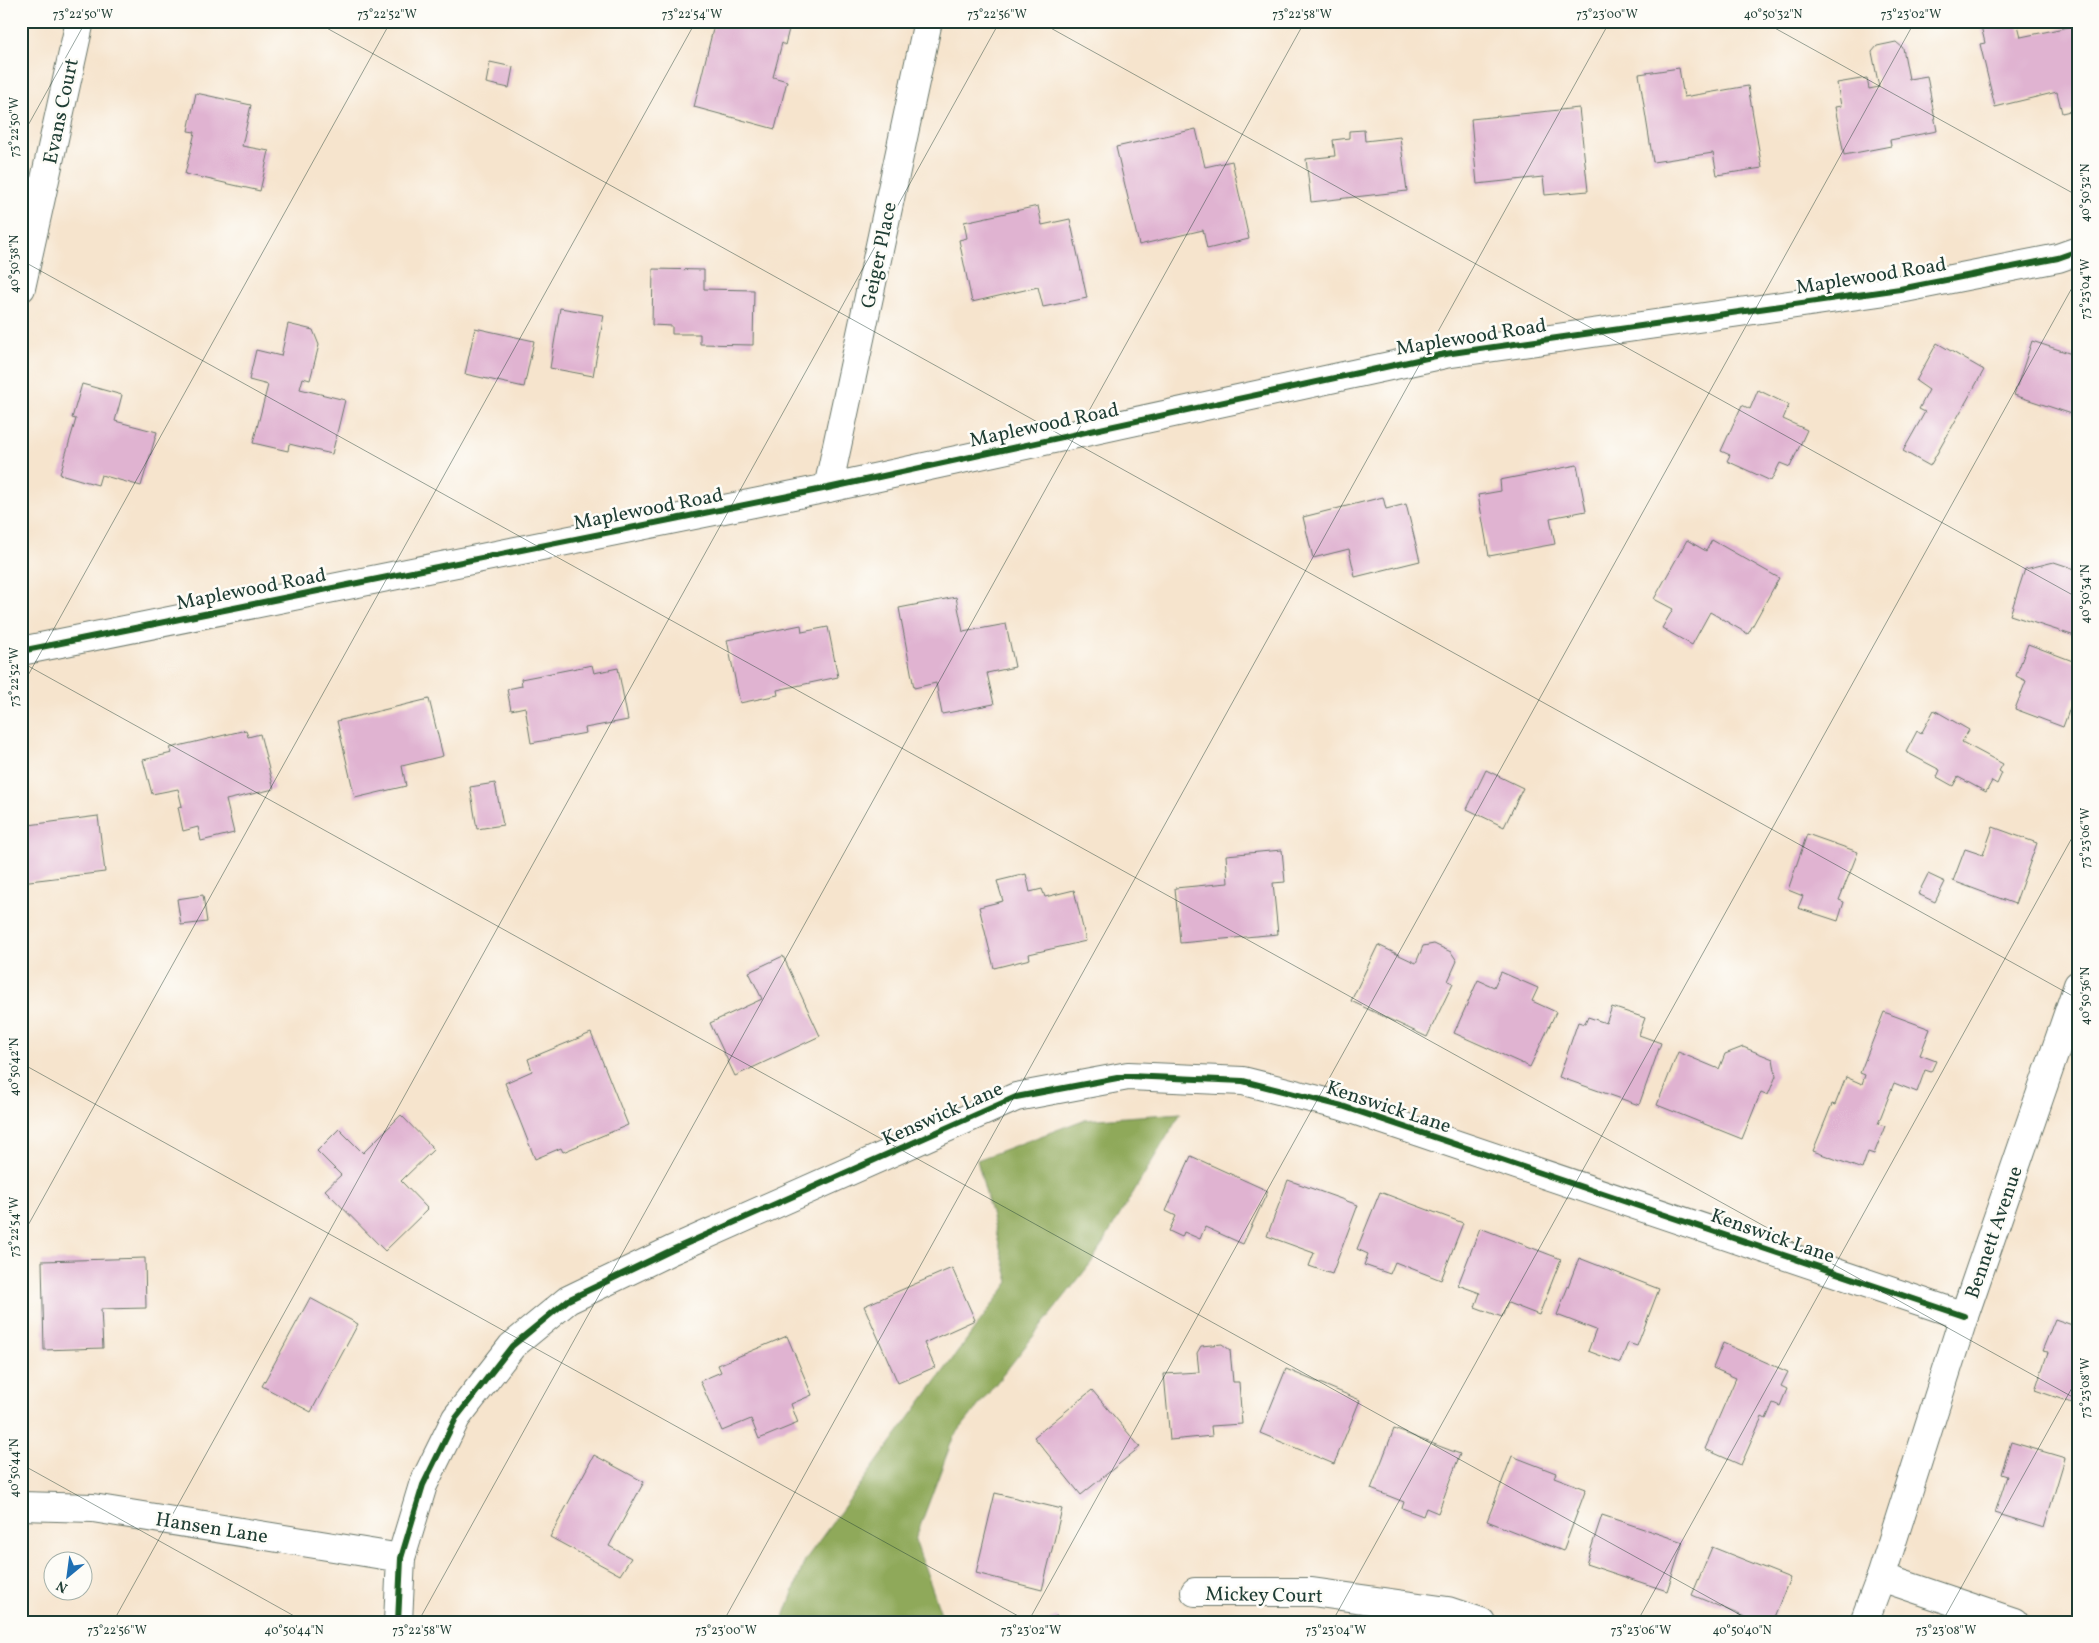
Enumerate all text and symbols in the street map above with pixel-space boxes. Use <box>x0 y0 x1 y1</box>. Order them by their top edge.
text: 73°22'50"W <box>53 7 113 23</box>
text: 73°22'52"W <box>357 7 417 23</box>
text: 73°22'54"W <box>662 7 722 23</box>
text: 73°22'56"W <box>967 7 1027 23</box>
text: 73°22'58"W <box>1272 7 1332 23</box>
text: 73°23'00"W <box>1576 7 1638 23</box>
text: 40°50'32"N <box>1744 7 1802 23</box>
text: 73°23'02"W <box>1881 7 1941 23</box>
street label: Evans Court <box>37 56 87 167</box>
text: 73°22'50"W <box>7 97 23 157</box>
text: 40°50'32"N <box>2078 164 2094 222</box>
street label: Geiger Place <box>855 200 905 311</box>
text: 40°50'38"N <box>7 235 23 293</box>
street label: Maplewood Road <box>1794 251 1949 303</box>
text: 73°23'04"W <box>2078 259 2094 319</box>
street label: Maplewood Road <box>1394 312 1549 364</box>
street label: Maplewood Road <box>967 396 1122 455</box>
street label: Maplewood Road <box>571 482 726 538</box>
street label: Maplewood Road <box>174 562 329 618</box>
text: 40°50'34"N <box>2078 564 2094 624</box>
text: 73°22'52"W <box>7 647 23 707</box>
text: 73°23'06"W <box>2078 808 2094 868</box>
text: 40°50'36"N <box>2078 967 2094 1025</box>
text: 40°50'42"N <box>7 1038 23 1096</box>
street label: Kenswick Lane <box>1322 1075 1454 1141</box>
street label: Kenswick Lane <box>878 1076 1008 1154</box>
street label: Bennett Avenue <box>1959 1163 2031 1303</box>
text: 73°22'54"W <box>7 1197 23 1257</box>
street label: Kenswick Lane <box>1706 1203 1838 1271</box>
text: 73°23'08"W <box>2078 1358 2094 1418</box>
text: 40°50'44"N <box>7 1438 23 1498</box>
street label: Hansen Lane <box>153 1506 270 1552</box>
north arrow <box>42 1550 92 1600</box>
text: N <box>53 1575 71 1597</box>
street label: Mickey Court <box>1205 1581 1323 1611</box>
text: 73°22'56"W <box>87 1623 147 1639</box>
text: 40°50'44"N <box>264 1623 324 1639</box>
text: 73°22'58"W <box>392 1623 452 1639</box>
text: 73°23'00"W <box>695 1623 757 1639</box>
text: 73°23'02"W <box>1001 1623 1061 1639</box>
text: 73°23'04"W <box>1306 1623 1366 1639</box>
text: 73°23'06"W <box>1611 1623 1671 1639</box>
text: 40°50'40"N <box>1712 1623 1772 1639</box>
text: 73°23'08"W <box>1916 1623 1976 1639</box>

